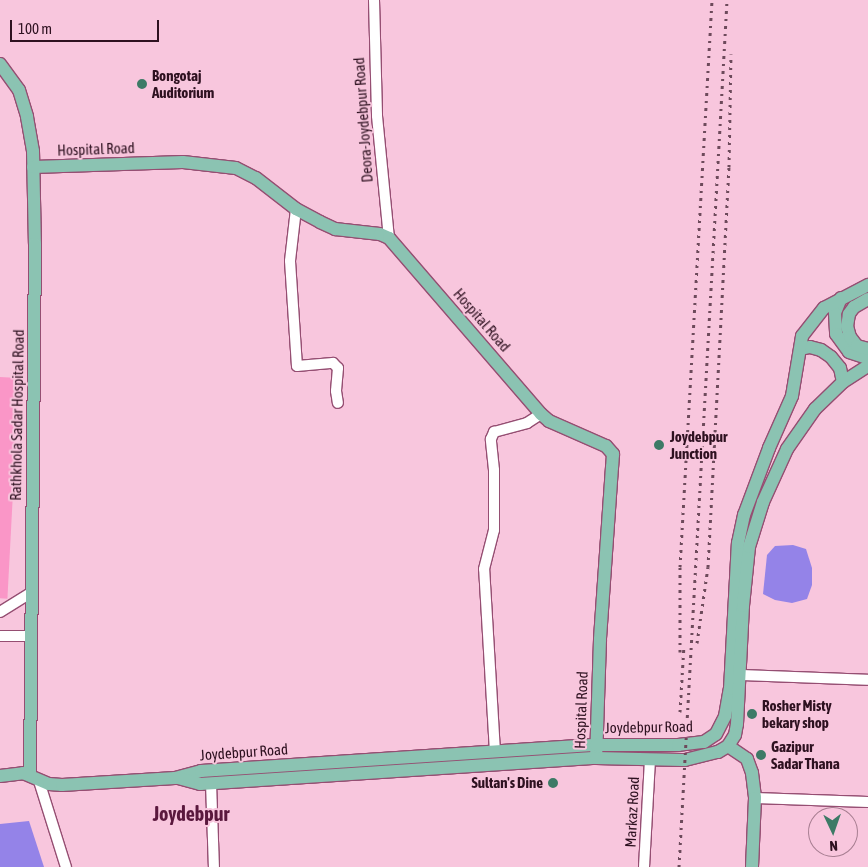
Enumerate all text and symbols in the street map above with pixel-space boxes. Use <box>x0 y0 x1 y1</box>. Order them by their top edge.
scale bar <box>12 10 161 42</box>
text: 100 m <box>18 20 52 37</box>
street label: Deora-Joydebpur Road <box>350 57 376 183</box>
place label: Bongotaj Auditorium <box>152 66 214 101</box>
marker: Bongotaj Auditorium <box>136 78 148 90</box>
street label: Hospital Road <box>57 139 135 159</box>
street label: Hospital Road <box>450 285 514 355</box>
street label: Rathkhola Sadar Hospital Road <box>7 329 27 501</box>
place label: Joydebpur Junction <box>670 427 728 462</box>
marker: Joydebpur Junction <box>652 438 666 452</box>
street label: Hospital Road <box>571 671 591 749</box>
place label: Rosher Misty bekary shop <box>762 696 832 731</box>
marker: Rosher Misty bekary shop <box>746 708 758 720</box>
street label: Joydebpur Road <box>605 717 693 737</box>
place label: Gazipur Sadar Thana <box>771 737 840 772</box>
street label: Joydebpur Road <box>199 740 289 764</box>
marker: Gazipur Sadar Thana <box>755 749 767 761</box>
place label: Sultan's Dine <box>471 774 543 792</box>
street label: Markaz Road <box>621 776 643 848</box>
marker: Sultan's Dine <box>547 777 559 789</box>
district label: Joydebpur <box>153 801 229 825</box>
north arrow <box>808 807 858 857</box>
text: N <box>829 838 838 854</box>

